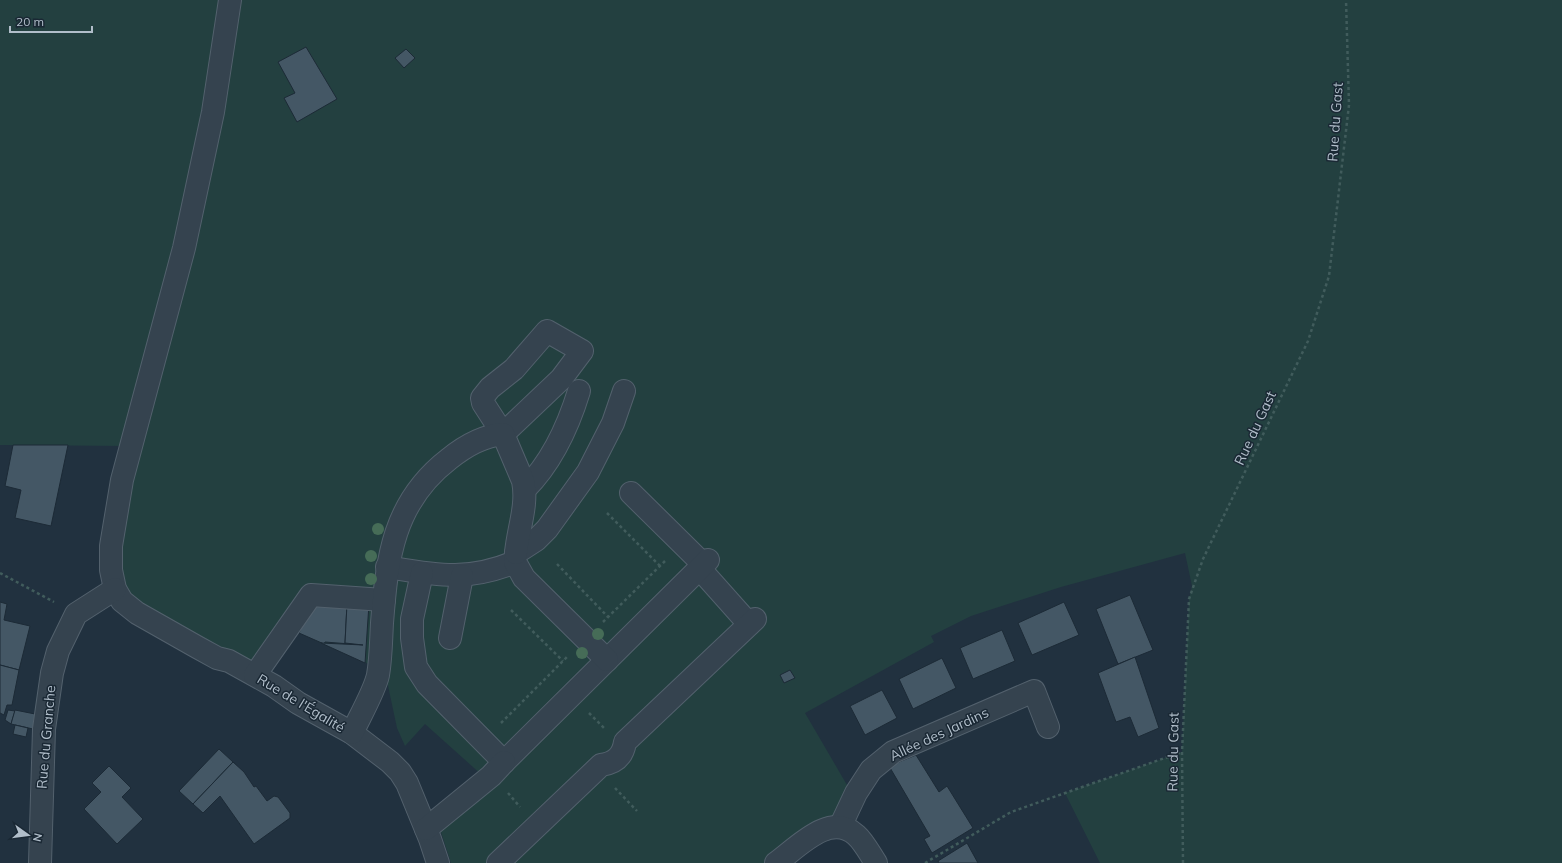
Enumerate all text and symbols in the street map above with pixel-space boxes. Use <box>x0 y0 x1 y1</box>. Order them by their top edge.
scale bar <box>10 8 92 34</box>
text: 20 m <box>16 14 44 29</box>
street label: Rue du Gast <box>1323 82 1347 162</box>
street label: Rue du Gast <box>1230 388 1280 468</box>
street label: Rue de l'Égalité <box>254 670 348 736</box>
street label: Rue du Granche <box>33 685 59 789</box>
street label: Allée des Jardins <box>887 703 991 765</box>
street label: Rue du Gast <box>1163 712 1183 792</box>
north arrow <box>8 815 48 855</box>
text: N <box>30 832 46 843</box>

